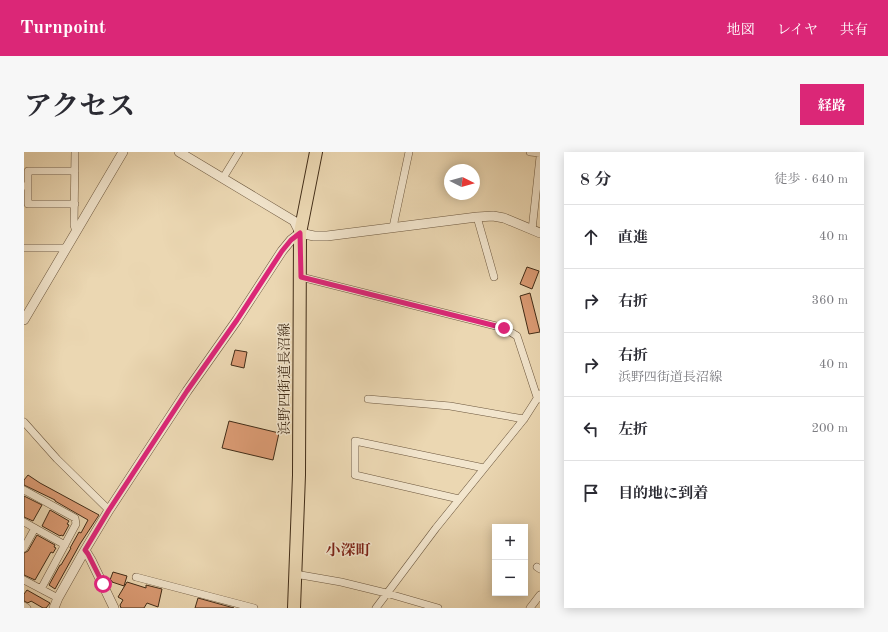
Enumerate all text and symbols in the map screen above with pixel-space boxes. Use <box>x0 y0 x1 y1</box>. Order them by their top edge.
text: Turnpoint <box>20 19 106 38</box>
text: 地図 <box>727 23 755 37</box>
text: レイヤ <box>777 23 818 37</box>
text: 共有 <box>840 23 868 37</box>
button: 経路 <box>800 84 864 125</box>
text: アクセス <box>24 94 135 122</box>
north arrow <box>444 164 480 200</box>
text: 8 分 <box>580 172 612 189</box>
text: 徒歩 · 640 m <box>774 173 848 186</box>
icon: ahead <box>580 226 602 248</box>
text: 40 m <box>819 230 848 243</box>
text: 直進 <box>618 231 648 246</box>
icon: right <box>580 290 602 312</box>
text: 360 m <box>811 294 848 307</box>
text: 右折 <box>618 295 648 310</box>
route end <box>495 319 513 337</box>
street label: 浜野四街道長沼線 <box>277 323 292 435</box>
text: 右折 <box>618 349 648 364</box>
icon: right <box>580 354 602 376</box>
text: 40 m <box>819 358 848 371</box>
text: 浜野四街道長沼線 <box>618 371 722 384</box>
icon: left <box>580 418 602 440</box>
text: 200 m <box>811 422 848 435</box>
text: 左折 <box>618 423 648 438</box>
icon: arrive <box>580 482 602 504</box>
text: 目的地に到着 <box>618 487 708 502</box>
map controls <box>492 524 528 596</box>
button: + <box>492 524 528 560</box>
district label: 小深町 <box>325 542 371 559</box>
button: − <box>492 560 528 596</box>
route start <box>94 575 112 593</box>

